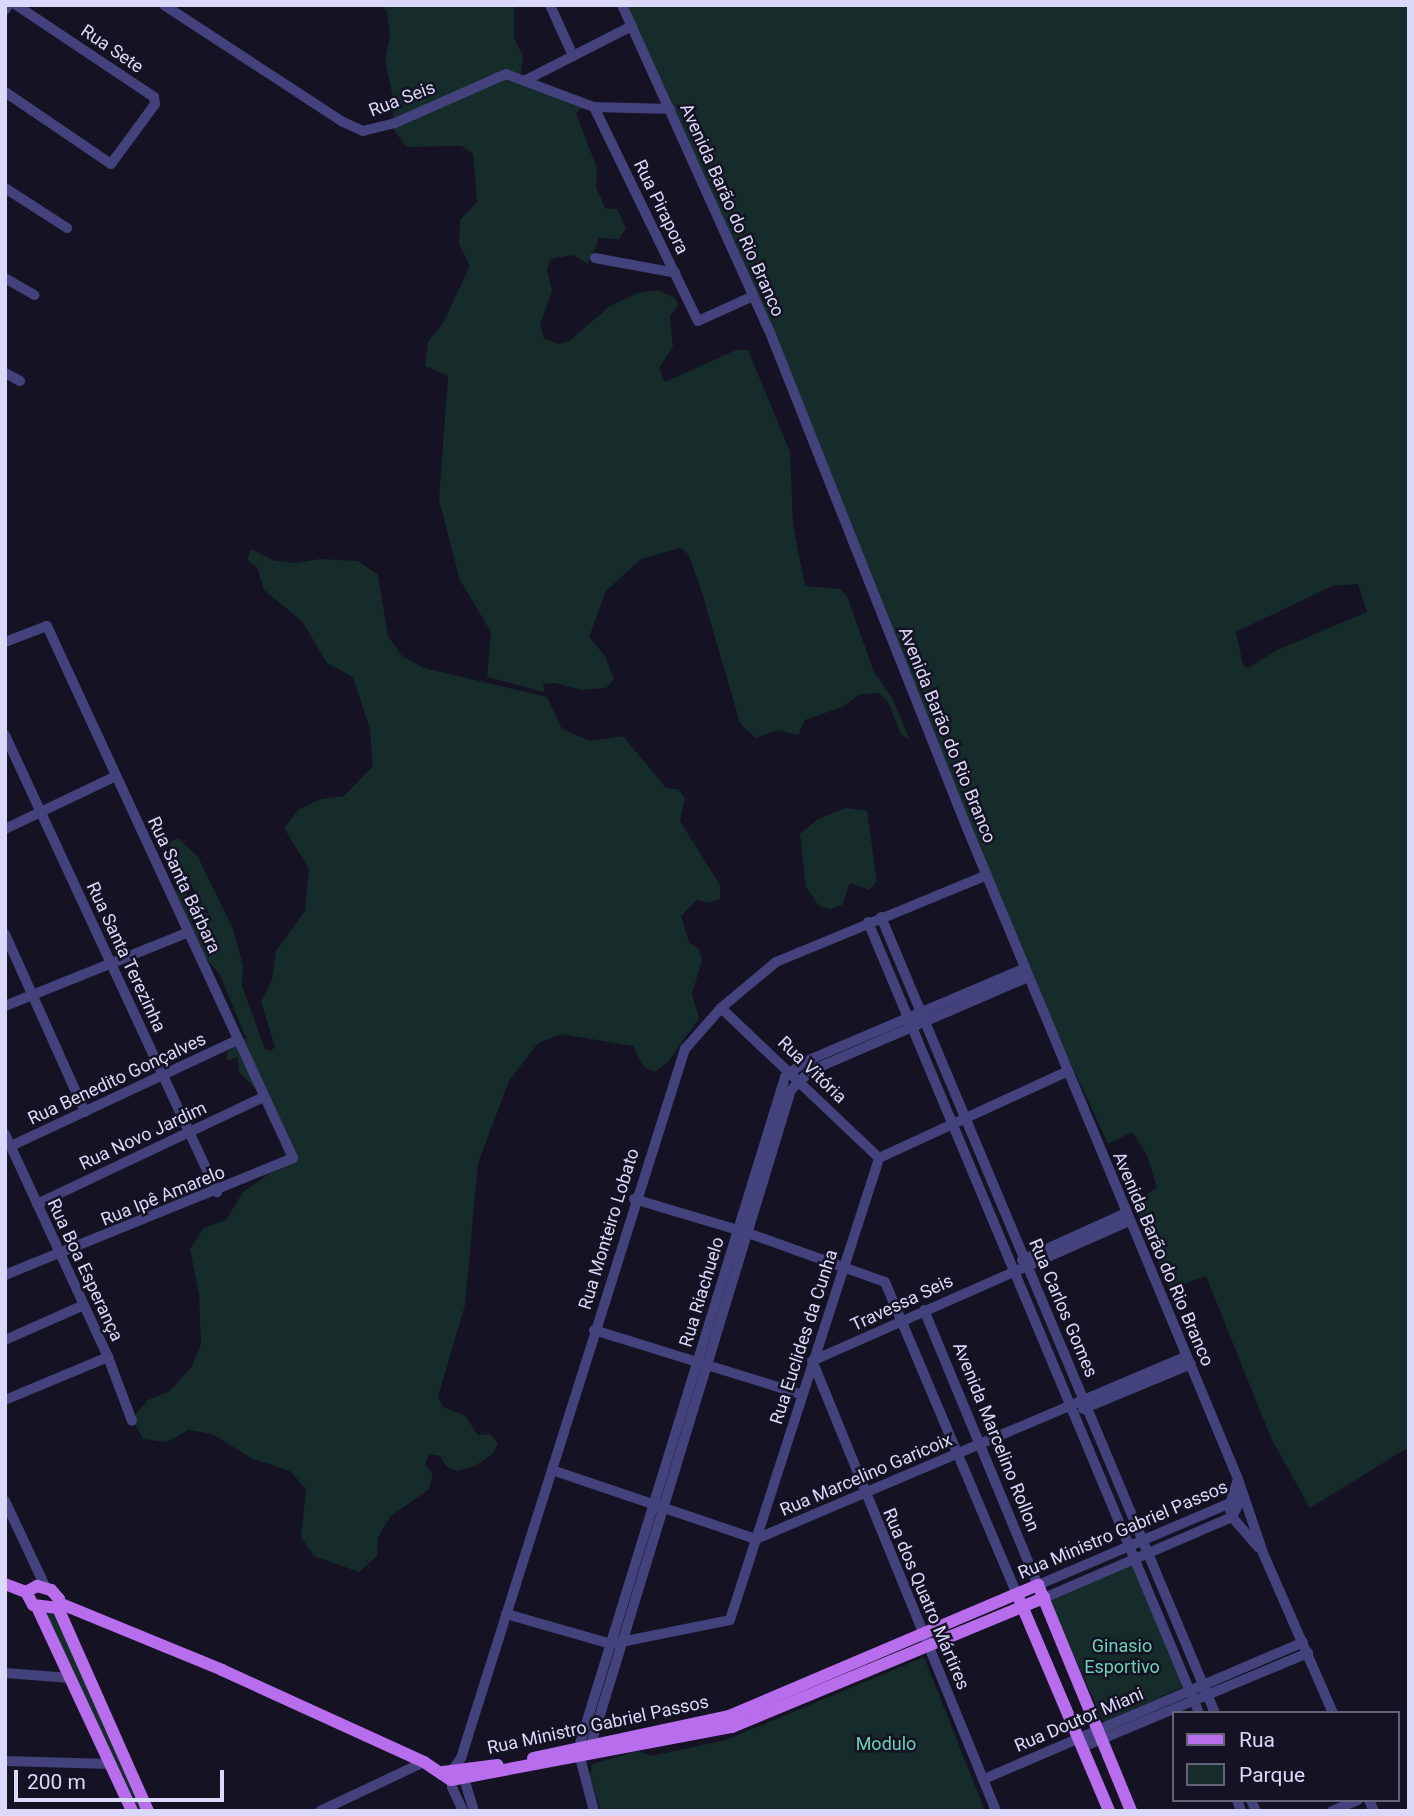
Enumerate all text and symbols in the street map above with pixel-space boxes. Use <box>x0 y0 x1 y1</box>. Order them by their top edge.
street label: Rua Sete <box>77 20 147 78</box>
street label: Rua Seis <box>366 77 438 121</box>
street label: Avenida Barão do Rio Branco <box>675 100 789 320</box>
street label: Rua Pirapora <box>629 156 693 258</box>
street label: Avenida Barão do Rio Branco <box>894 624 1000 846</box>
street label: Rua Santa Bárbara <box>143 813 225 957</box>
street label: Rua Santa Terezinha <box>82 878 170 1036</box>
street label: Rua Benedito Gonçalves <box>25 1028 209 1130</box>
street label: Rua Vitória <box>773 1032 851 1108</box>
street label: Rua Novo Jardim <box>76 1097 210 1175</box>
street label: Rua Monteiro Lobato <box>574 1146 644 1312</box>
street label: Avenida Barão do Rio Branco <box>1108 1149 1218 1369</box>
street label: Rua Ipê Amarelo <box>98 1161 228 1231</box>
street label: Rua Boa Esperança <box>42 1195 128 1345</box>
street label: Rua Riachuelo <box>675 1234 729 1350</box>
street label: Rua Carlos Gomes <box>1024 1235 1102 1381</box>
street label: Rua Euclides da Cunha <box>766 1247 842 1427</box>
street label: Travessa Seis <box>847 1270 957 1336</box>
street label: Avenida Marcelino Rollon <box>948 1339 1044 1535</box>
street label: Rua Marcelino Garicoix <box>777 1429 955 1521</box>
street label: Rua Ministro Gabriel Passos <box>1015 1476 1231 1584</box>
street label: Rua dos Quatro Mártires <box>878 1505 974 1693</box>
park label: Ginasio Esportivo <box>1084 1636 1160 1678</box>
street label: Rua Doutor Miani <box>1011 1683 1147 1757</box>
street label: Rua Ministro Gabriel Passos <box>485 1691 711 1759</box>
legend <box>1172 1711 1400 1802</box>
text: Rua <box>1239 1728 1275 1752</box>
park label: Modulo <box>856 1733 916 1755</box>
scale bar <box>18 1756 228 1800</box>
text: Parque <box>1239 1763 1305 1787</box>
text: 200 m <box>27 1770 86 1794</box>

